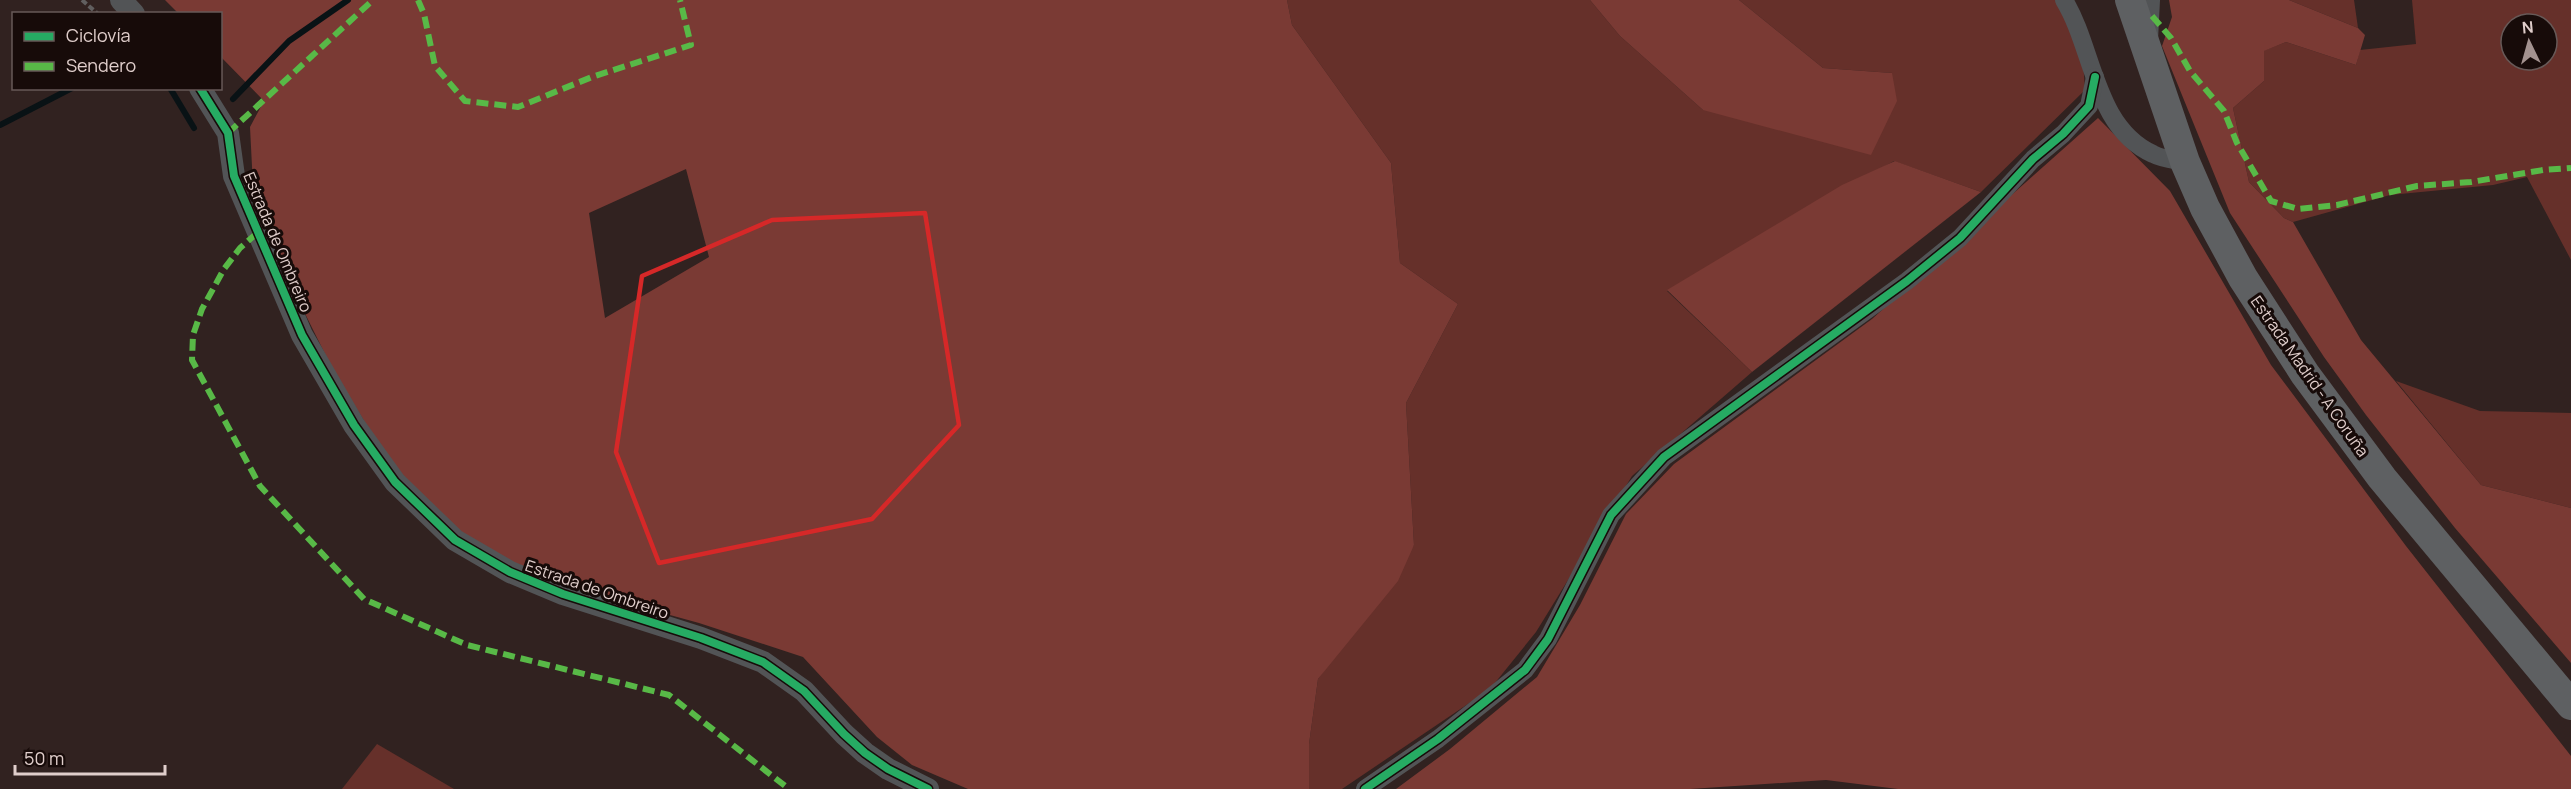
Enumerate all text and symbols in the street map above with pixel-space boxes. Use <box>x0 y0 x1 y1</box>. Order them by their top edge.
legend <box>12 12 222 90</box>
north arrow <box>2499 12 2559 72</box>
text: N <box>2521 16 2534 39</box>
text: Ciclovía <box>66 23 131 47</box>
text: Sendero <box>66 53 136 77</box>
street label: Estrada de Ombreiro <box>239 169 317 315</box>
street label: Estrada Madrid - A Coruña <box>2246 291 2374 461</box>
street label: Estrada de Ombreiro <box>522 554 672 624</box>
scale bar <box>15 738 165 776</box>
text: 50 m <box>24 746 64 770</box>

